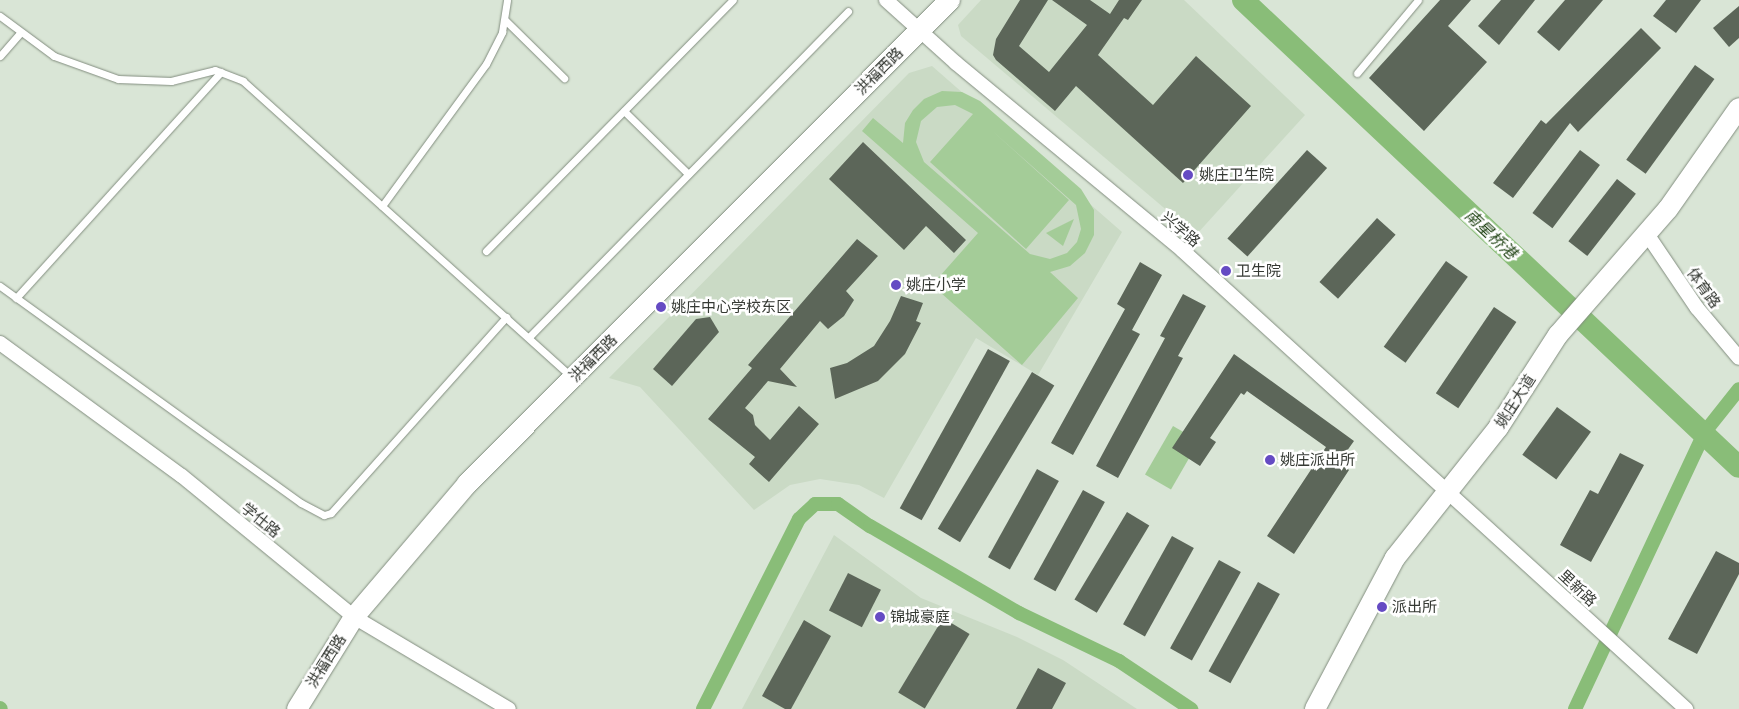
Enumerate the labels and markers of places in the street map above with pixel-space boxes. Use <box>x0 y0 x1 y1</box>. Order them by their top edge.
place label: 姚庄卫生院 <box>1199 166 1274 184</box>
marker: 姚庄卫生院 <box>1181 168 1195 182</box>
place label: 卫生院 <box>1236 262 1281 280</box>
marker: 卫生院 <box>1220 265 1232 277</box>
place label: 姚庄小学 <box>906 276 966 294</box>
marker: 姚庄小学 <box>890 279 902 291</box>
place label: 姚庄中心学校东区 <box>671 298 791 316</box>
marker: 姚庄中心学校东区 <box>655 301 667 313</box>
place label: 姚庄派出所 <box>1280 451 1355 469</box>
marker: 姚庄派出所 <box>1264 454 1276 466</box>
place label: 派出所 <box>1392 598 1437 616</box>
marker: 派出所 <box>1376 601 1388 613</box>
place label: 锦城豪庭 <box>890 608 950 626</box>
marker: 锦城豪庭 <box>874 611 886 623</box>

